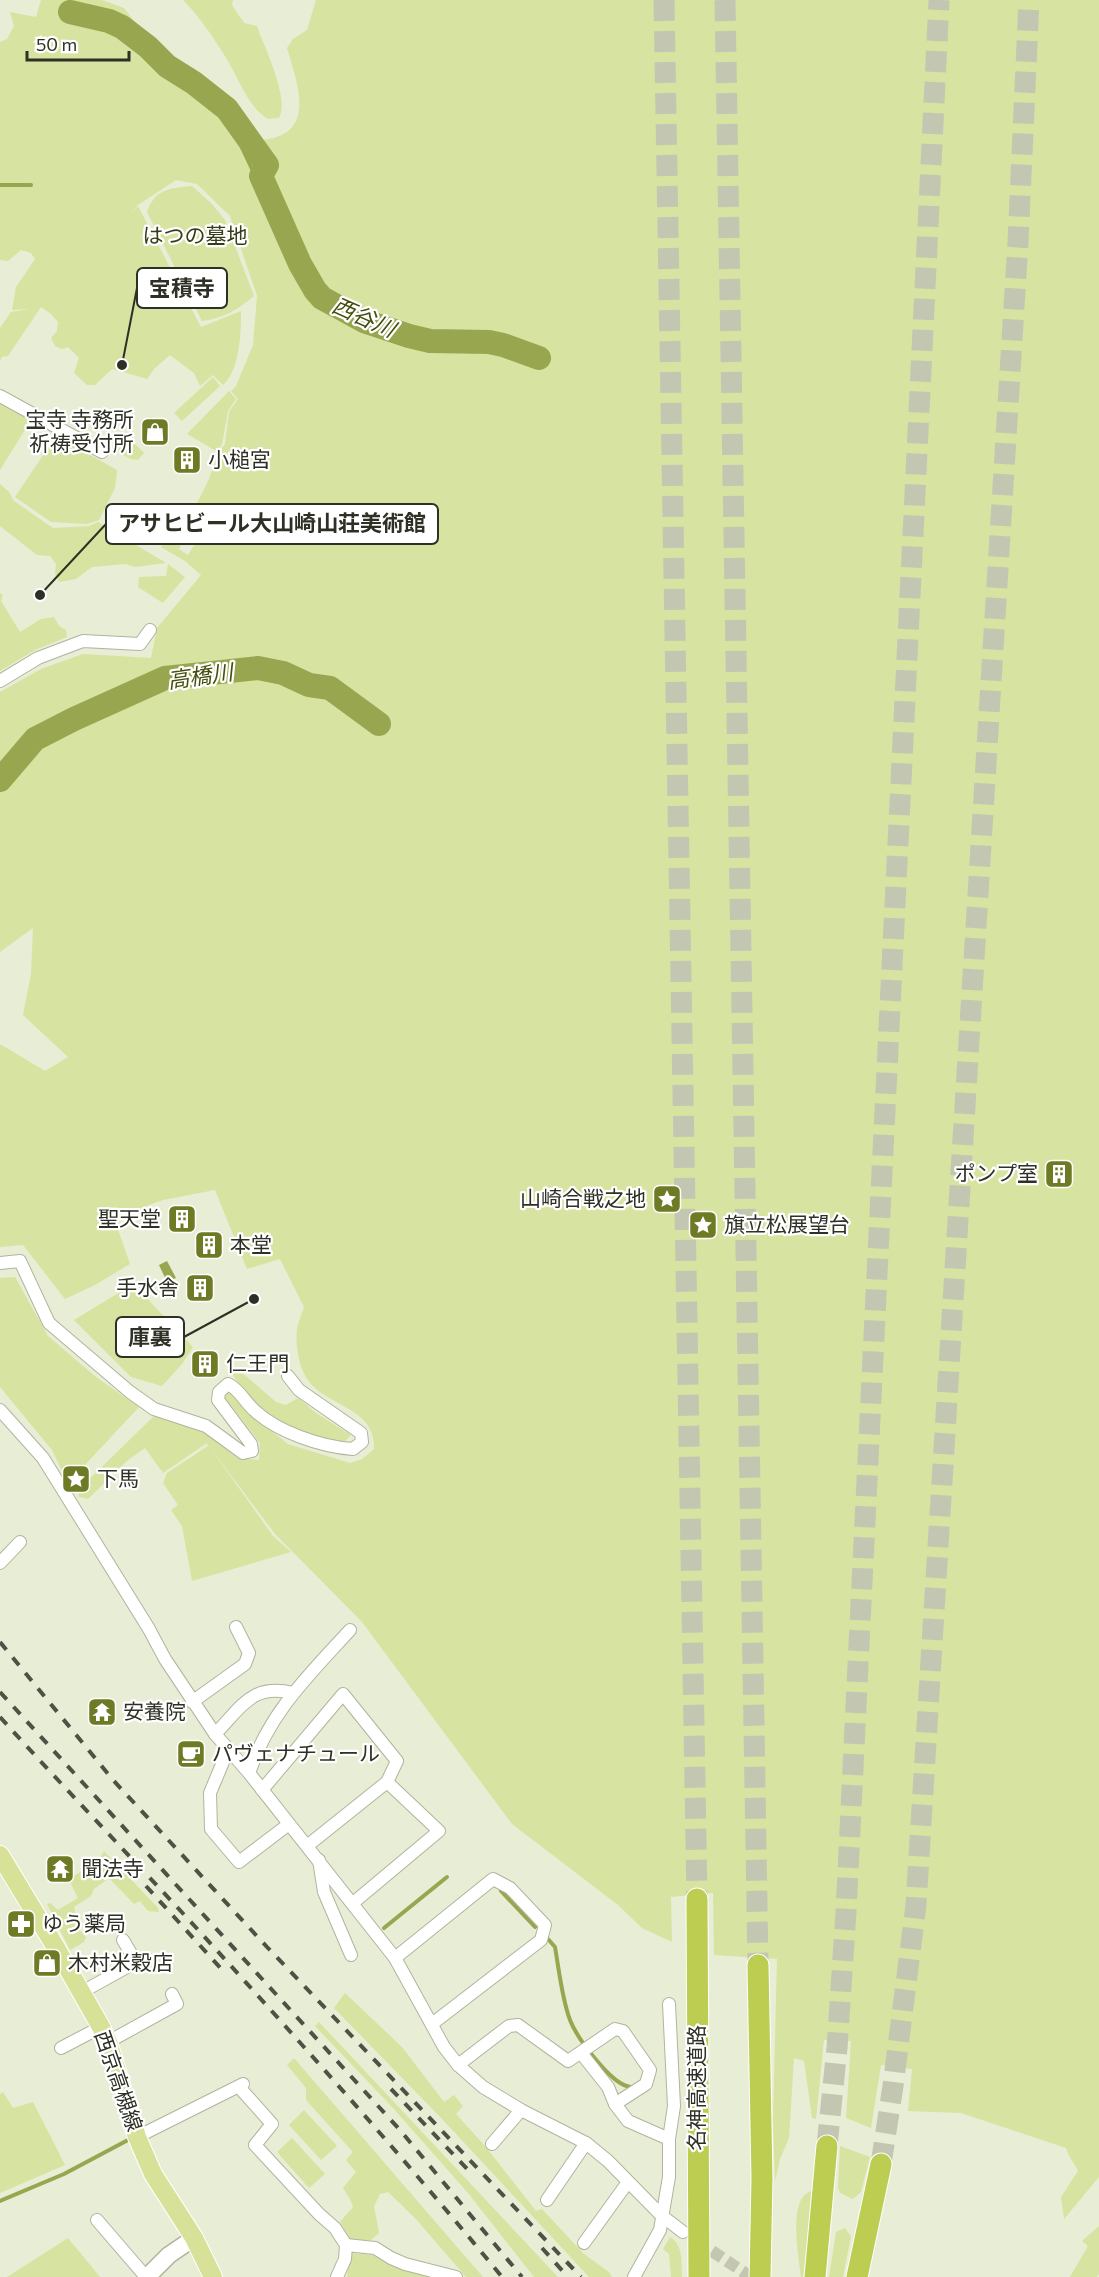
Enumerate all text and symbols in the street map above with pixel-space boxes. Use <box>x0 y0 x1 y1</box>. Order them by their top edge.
scale bar <box>27 24 129 62</box>
text: 50 m <box>36 33 77 55</box>
park label: はつの墓地 <box>143 222 248 247</box>
callout: 宝積寺 <box>137 268 227 308</box>
text: 宝積寺 <box>149 274 215 301</box>
water label: 西谷川 <box>329 291 402 343</box>
place label: 宝寺 寺務所 祈祷受付所 <box>25 406 134 455</box>
shop icon: 宝寺 寺務所 祈祷受付所 <box>139 416 171 448</box>
building icon: 小槌宮 <box>171 444 203 476</box>
place label: 小槌宮 <box>208 446 271 471</box>
callout: アサヒビール大山崎山荘美術館 <box>106 504 438 544</box>
text: アサヒビール大山崎山荘美術館 <box>118 509 426 536</box>
water label: 高橋川 <box>165 657 236 693</box>
building icon: ポンプ室 <box>1043 1158 1075 1190</box>
place label: ポンプ室 <box>955 1160 1038 1185</box>
place icon: 山崎合戦之地 <box>651 1183 683 1215</box>
place label: 山崎合戦之地 <box>520 1185 646 1210</box>
building icon: 聖天堂 <box>166 1203 198 1235</box>
place label: 聖天堂 <box>98 1205 161 1230</box>
place icon: 旗立松展望台 <box>687 1209 719 1241</box>
place label: 旗立松展望台 <box>724 1211 850 1236</box>
building icon: 本堂 <box>193 1229 225 1261</box>
place label: 本堂 <box>230 1231 272 1256</box>
building icon: 手水舎 <box>184 1272 216 1304</box>
place label: 手水舎 <box>116 1274 179 1299</box>
callout: 庫裏 <box>116 1317 184 1357</box>
text: 庫裏 <box>128 1323 172 1350</box>
building icon: 仁王門 <box>189 1348 221 1380</box>
place label: 仁王門 <box>226 1350 289 1375</box>
place icon: 下馬 <box>60 1463 92 1495</box>
place label: 下馬 <box>97 1465 139 1490</box>
temple icon: 安養院 <box>86 1696 118 1728</box>
place label: 安養院 <box>123 1698 186 1723</box>
cafe icon: パヴェナチュール <box>175 1738 207 1770</box>
place label: パヴェナチュール <box>212 1740 380 1765</box>
temple icon: 聞法寺 <box>44 1853 76 1885</box>
place label: 聞法寺 <box>81 1855 144 1880</box>
pharmacy icon: ゆう薬局 <box>5 1908 37 1940</box>
place label: ゆう薬局 <box>42 1910 126 1935</box>
shop icon: 木村米穀店 <box>31 1947 63 1979</box>
place label: 木村米穀店 <box>68 1949 173 1974</box>
street label: 名神高速道路 <box>683 2025 708 2151</box>
street label: 西京高槻線 <box>91 2027 148 2134</box>

